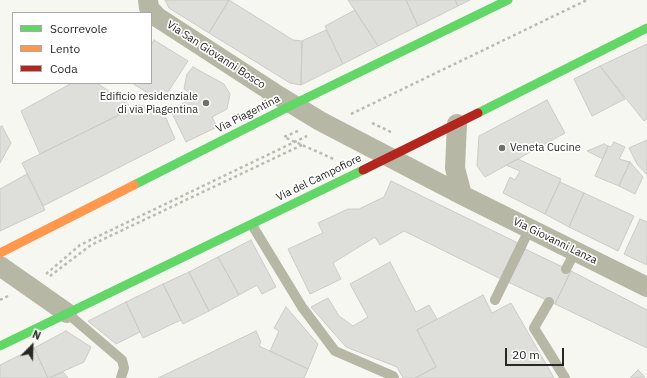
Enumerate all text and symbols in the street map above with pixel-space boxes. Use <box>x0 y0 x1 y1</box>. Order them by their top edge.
legend <box>12 12 152 84</box>
street label: Via San Giovanni Bosco <box>164 18 268 92</box>
text: Scorrevole <box>50 21 107 36</box>
text: Lento <box>50 41 80 56</box>
text: Coda <box>50 61 78 76</box>
place label: Edificio residenziale di via Piagentina <box>100 90 198 116</box>
street label: Via Piagentina <box>214 92 282 136</box>
marker: Edificio residenziale di via Piagentina <box>201 98 211 108</box>
place label: Veneta Cucine <box>510 141 581 155</box>
marker: Veneta Cucine <box>497 143 507 153</box>
street label: Via del Campofiore <box>274 152 364 204</box>
street label: Via Giovanni Lanza <box>511 215 599 267</box>
north arrow <box>12 326 52 366</box>
text: N <box>30 327 43 343</box>
scale bar <box>507 340 566 366</box>
text: 20 m <box>512 347 540 362</box>

